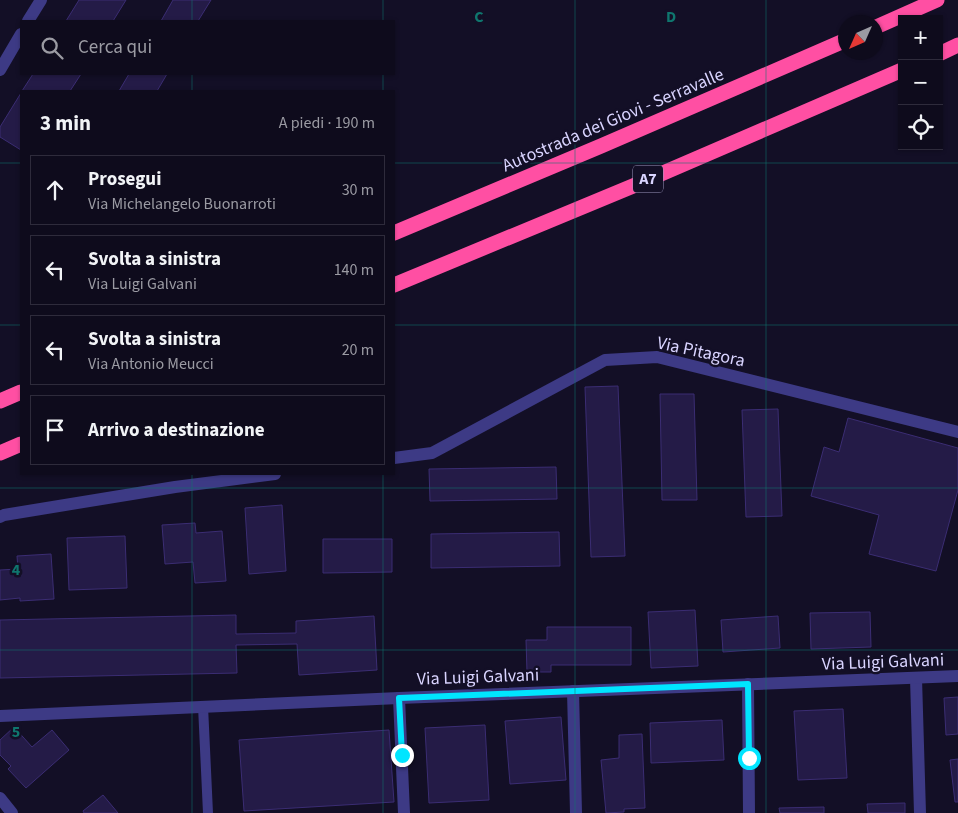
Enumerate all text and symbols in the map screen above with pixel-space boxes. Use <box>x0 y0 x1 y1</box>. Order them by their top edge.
text: C <box>474 6 484 28</box>
text: D <box>666 6 676 28</box>
north arrow <box>838 15 883 60</box>
map controls <box>898 15 943 150</box>
button: + <box>898 15 943 60</box>
search box <box>20 20 395 75</box>
icon: search <box>38 34 66 62</box>
text: Cerca qui <box>78 34 152 61</box>
button: − <box>898 60 943 105</box>
street label: Autostrada dei Giovi - Serravalle <box>498 62 728 178</box>
button: locate <box>898 105 943 150</box>
text: 3 min <box>40 108 91 138</box>
text: A piedi · 190 m <box>279 112 375 134</box>
road number: A7 <box>633 165 663 192</box>
text: Prosegui <box>88 166 161 193</box>
icon: ahead <box>41 176 69 204</box>
text: 30 m <box>342 179 374 201</box>
text: Via Michelangelo Buonarroti <box>88 193 276 215</box>
text: Svolta a sinistra <box>88 246 221 273</box>
icon: left <box>41 256 69 284</box>
text: 140 m <box>334 259 374 281</box>
text: Via Luigi Galvani <box>88 273 197 295</box>
text: Svolta a sinistra <box>88 326 221 353</box>
street label: Via Pitagora <box>655 330 747 374</box>
icon: left <box>41 336 69 364</box>
text: 20 m <box>342 339 374 361</box>
text: Via Antonio Meucci <box>88 353 214 375</box>
icon: arrive <box>41 416 69 444</box>
text: Arrivo a destinazione <box>88 417 265 444</box>
text: 4 <box>12 559 21 581</box>
street label: Via Luigi Galvani <box>821 647 945 677</box>
street label: Via Luigi Galvani <box>416 662 540 692</box>
text: 5 <box>12 721 20 743</box>
route end <box>391 744 414 767</box>
route start <box>738 747 761 770</box>

